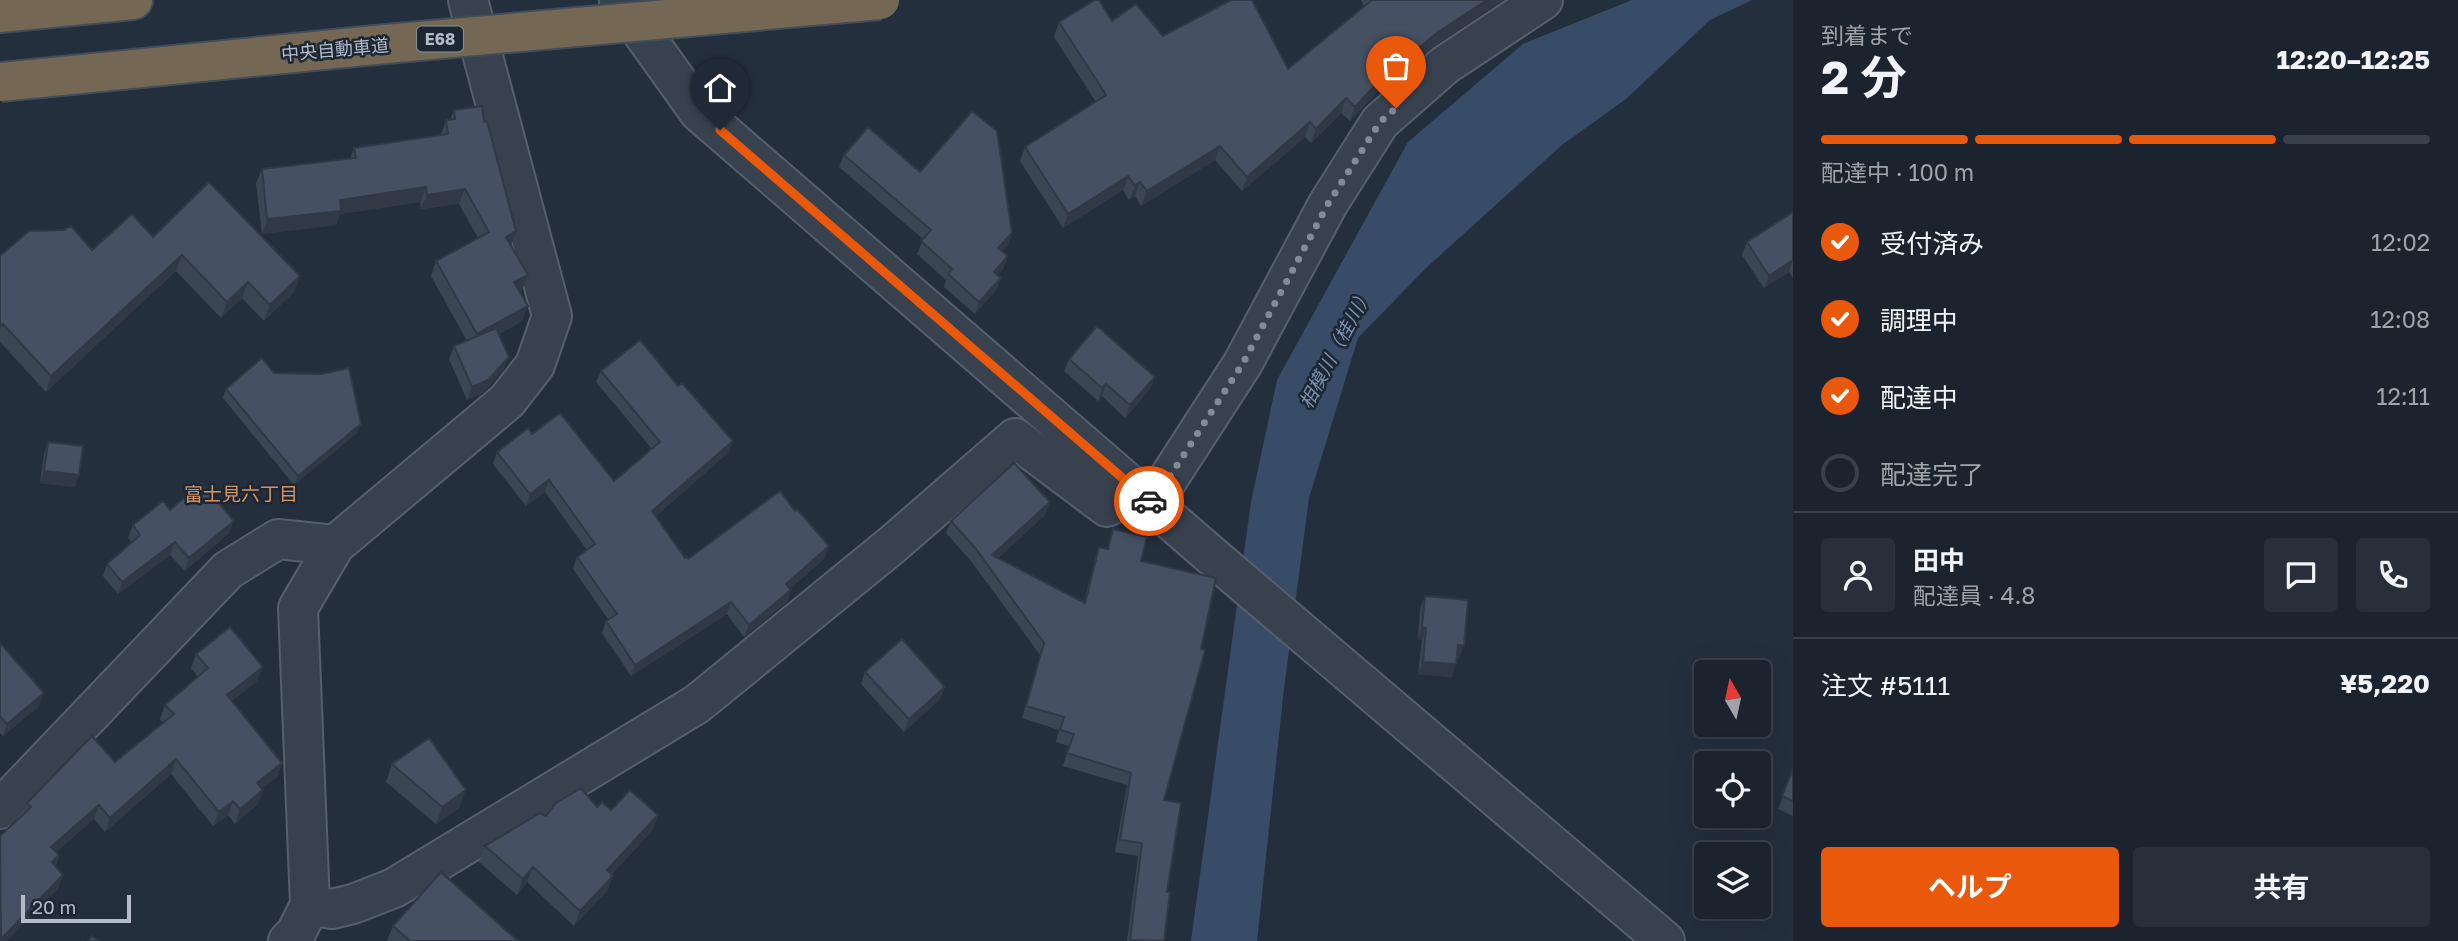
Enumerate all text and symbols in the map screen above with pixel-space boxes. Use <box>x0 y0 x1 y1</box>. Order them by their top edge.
text: 到着まで <box>1821 21 1913 49</box>
road number: E68 <box>417 26 463 52</box>
street label: 中央自動車道 <box>280 33 390 65</box>
pin <box>1366 36 1426 108</box>
text: 12:20–12:25 <box>2277 44 2430 75</box>
icon: bag <box>1377 47 1415 85</box>
text: 2 分 <box>1821 49 1907 104</box>
pin <box>690 58 750 130</box>
icon: home <box>701 69 739 107</box>
text: 配達中 · 100 m <box>1821 158 1974 186</box>
icon: check <box>1821 223 1859 261</box>
text: 受付済み <box>1880 228 1984 259</box>
text: 12:02 <box>2371 228 2430 256</box>
water label: 相模川（桂川） <box>1294 284 1376 412</box>
icon: check <box>1821 300 1859 338</box>
text: 調理中 <box>1880 305 1958 336</box>
text: 12:08 <box>2370 305 2430 333</box>
icon: check <box>1821 377 1859 415</box>
text: 配達中 <box>1880 382 1958 413</box>
text: 12:11 <box>2376 382 2430 410</box>
text: 配達完了 <box>1880 459 1984 490</box>
courier <box>1114 466 1184 536</box>
district label: 富士見六丁目 <box>184 482 298 505</box>
icon: car <box>1130 482 1168 520</box>
button: person <box>1821 538 1895 612</box>
button: chat <box>2264 538 2338 612</box>
button: phone <box>2356 538 2430 612</box>
text: 田中 <box>1913 545 1965 576</box>
text: 配達員 · 4.8 <box>1913 581 2035 609</box>
north arrow <box>1694 660 1771 737</box>
map controls <box>1694 660 1771 919</box>
text: ¥5,220 <box>2340 668 2430 699</box>
text: 注文 #5111 <box>1821 670 1950 701</box>
button: locate <box>1694 751 1771 828</box>
button: layers <box>1694 842 1771 919</box>
button: ヘルプ <box>1821 847 2119 927</box>
button: 共有 <box>2133 847 2430 927</box>
scale bar <box>21 892 131 924</box>
text: 20 m <box>32 895 76 918</box>

